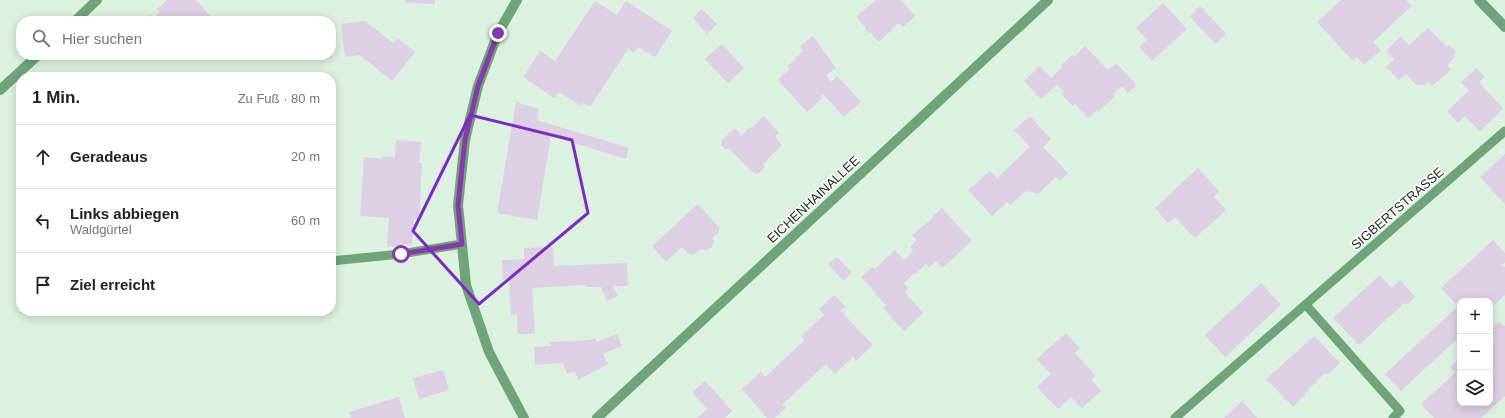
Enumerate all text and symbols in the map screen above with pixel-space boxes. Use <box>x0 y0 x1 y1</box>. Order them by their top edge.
search box <box>16 16 336 60</box>
route end <box>489 24 507 42</box>
icon: search <box>30 27 52 49</box>
text: Hier suchen <box>62 30 142 47</box>
text: 1 Min. <box>32 88 80 107</box>
text: Zu Fuß · 80 m <box>238 91 320 106</box>
icon: ahead <box>32 146 54 168</box>
text: Geradeaus <box>70 148 148 165</box>
text: 20 m <box>291 149 320 164</box>
street label: EICHENHAINALLEE <box>764 153 863 246</box>
street label: SIGBERTSTRASSE <box>1348 164 1447 253</box>
text: Links abbiegen <box>70 205 179 222</box>
icon: left <box>32 210 54 232</box>
text: 60 m <box>291 213 320 228</box>
text: Waldgürtel <box>70 222 132 237</box>
route start <box>392 245 410 263</box>
icon: arrive <box>32 274 54 296</box>
text: Ziel erreicht <box>70 276 155 293</box>
map controls <box>1457 298 1493 406</box>
button: + <box>1457 298 1493 334</box>
button: − <box>1457 334 1493 370</box>
button: layers <box>1457 370 1493 406</box>

